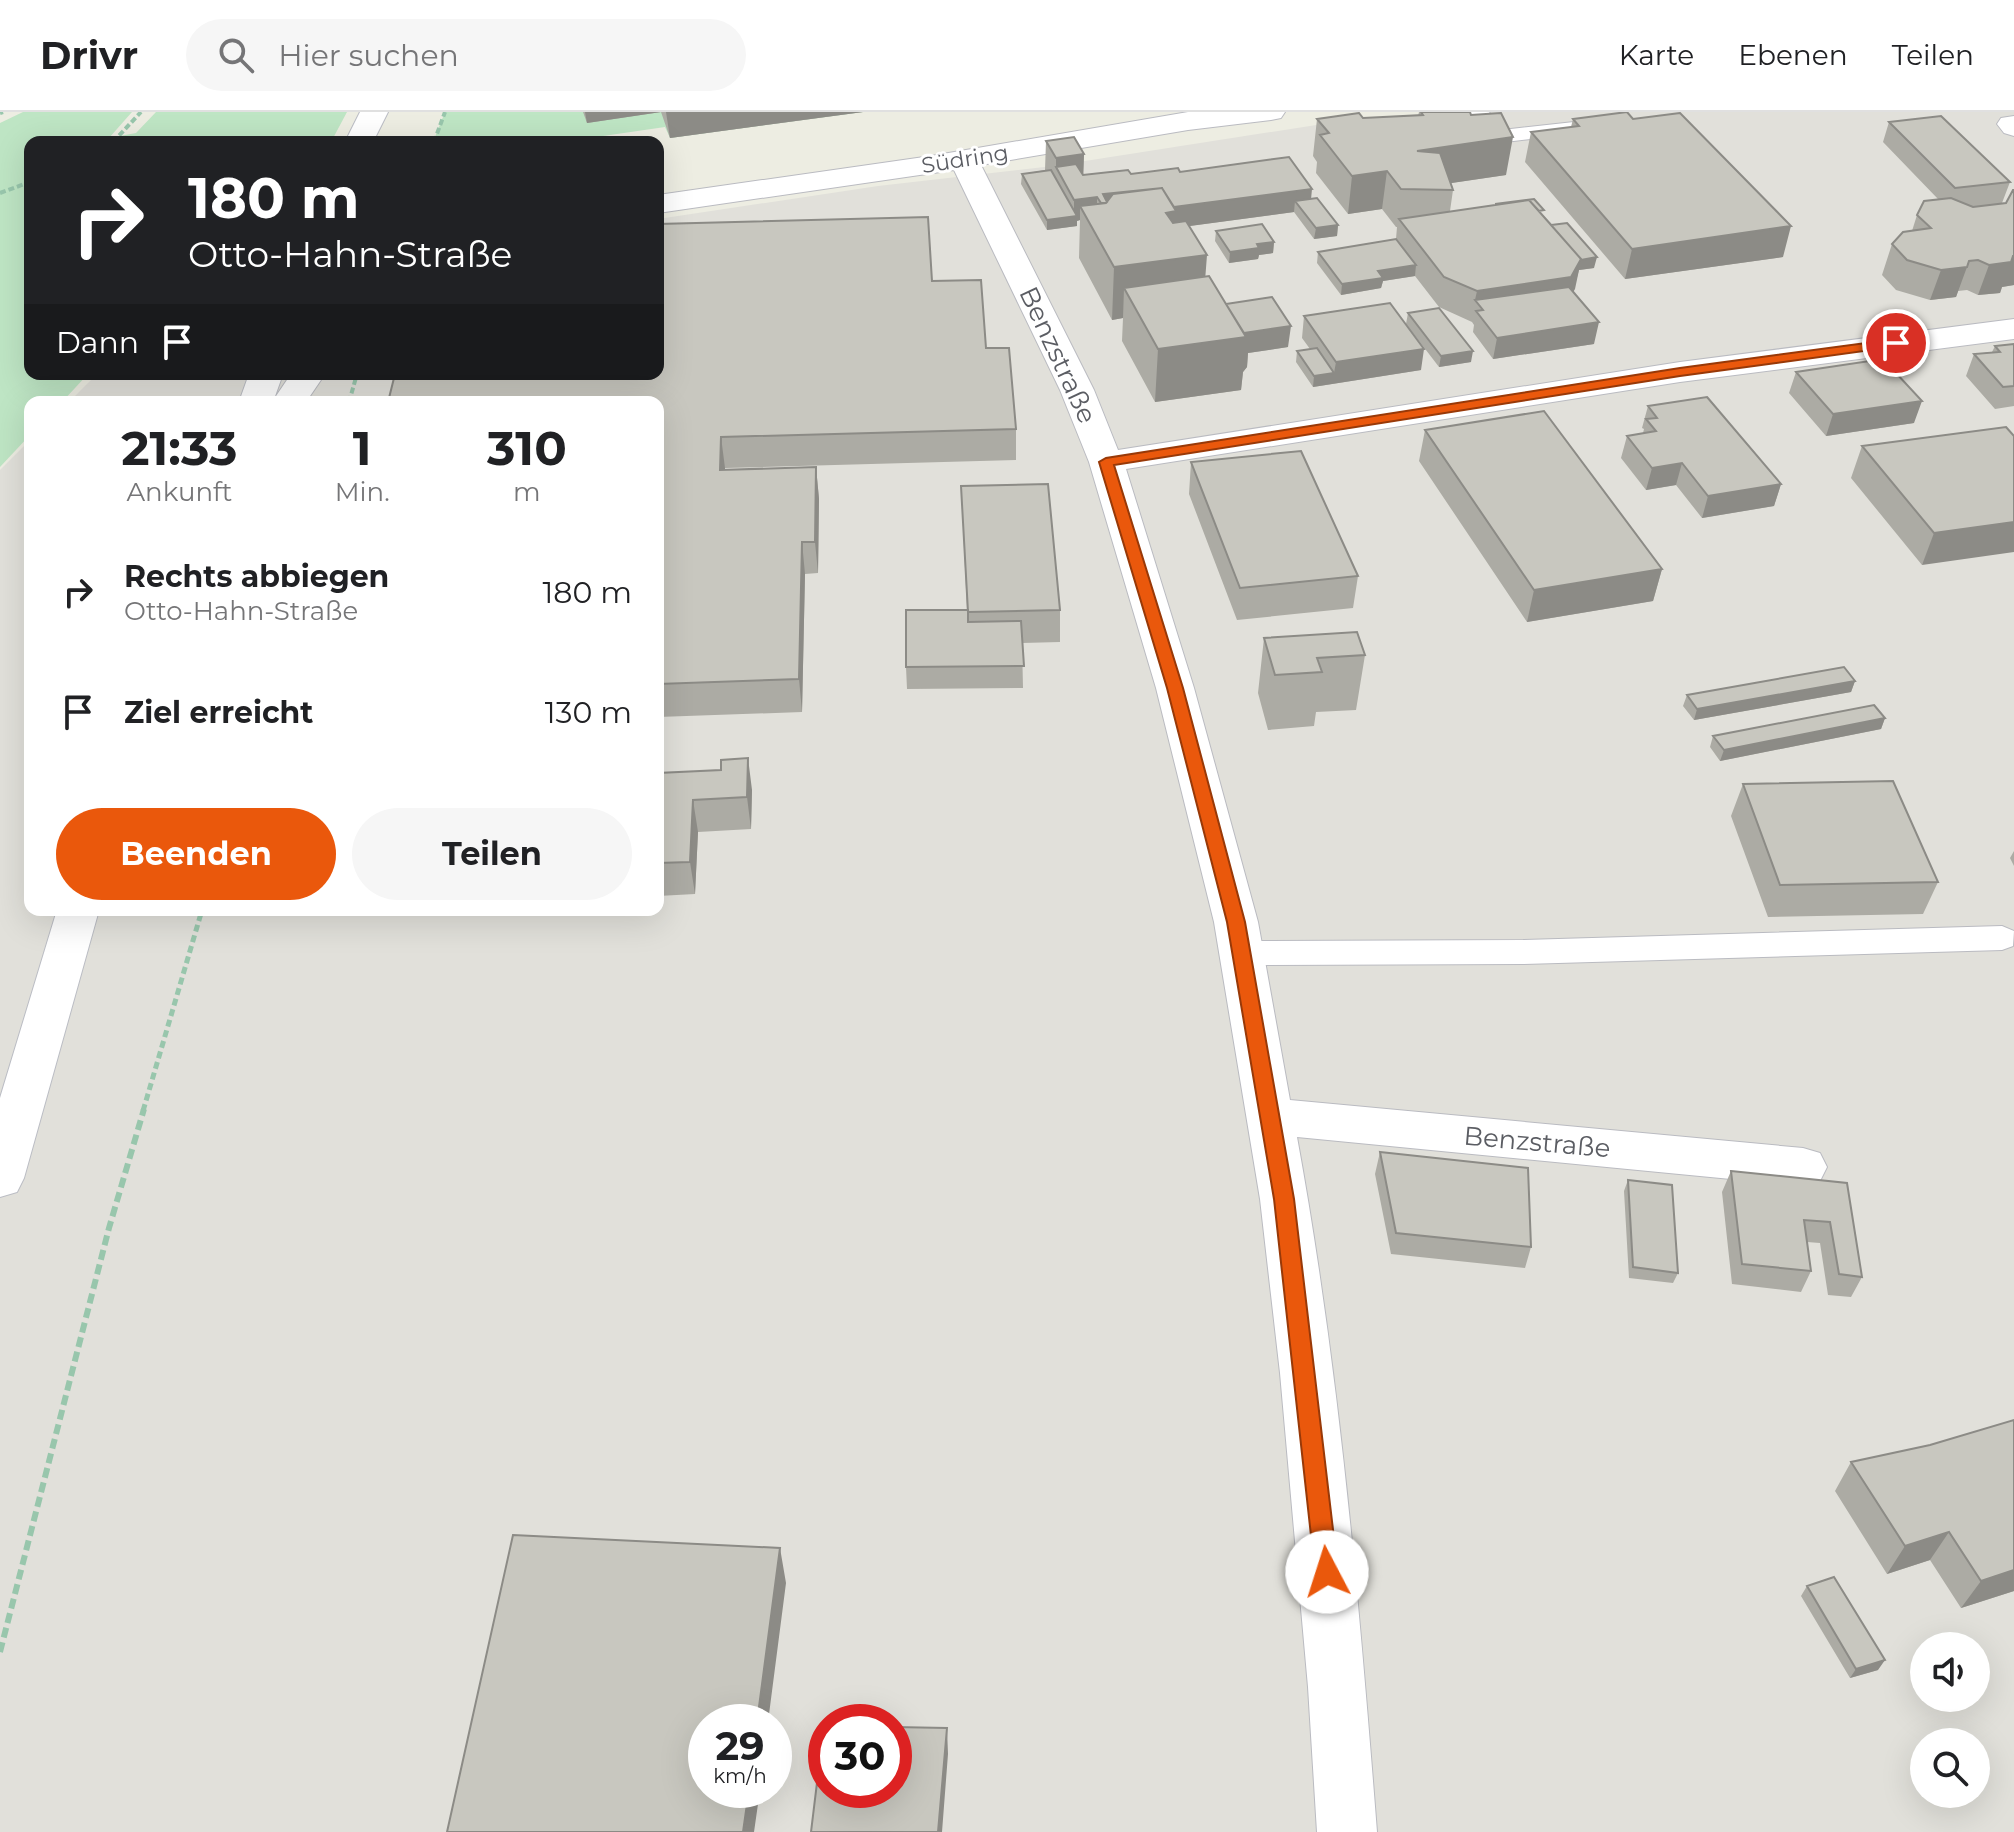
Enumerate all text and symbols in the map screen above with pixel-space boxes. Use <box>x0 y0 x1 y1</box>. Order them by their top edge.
search box <box>186 19 746 91</box>
text: Drivr <box>40 32 138 79</box>
icon: search <box>214 33 258 77</box>
text: Hier suchen <box>278 37 459 74</box>
text: Karte <box>1619 38 1694 72</box>
text: Ebenen <box>1738 38 1848 72</box>
text: Teilen <box>1892 38 1974 72</box>
street label: Südring <box>920 139 1010 179</box>
text: 180 m <box>188 164 360 232</box>
icon: right <box>56 168 160 272</box>
text: Otto-Hahn-Straße <box>188 232 512 276</box>
street label: Benzstraße <box>1012 282 1104 428</box>
pin <box>1862 309 1930 377</box>
icon: arrive <box>155 320 199 364</box>
icon: arrive <box>1874 321 1918 365</box>
text: Dann <box>56 324 139 361</box>
text: 21:33 <box>121 419 238 477</box>
text: 1 <box>353 419 372 477</box>
text: 310 <box>487 419 567 477</box>
text: Ankunft <box>126 476 232 508</box>
text: Min. <box>335 476 390 508</box>
text: m <box>513 476 541 508</box>
text: Rechts abbiegen <box>124 558 389 595</box>
icon: right <box>56 570 100 614</box>
text: 180 m <box>542 574 632 611</box>
text: Otto-Hahn-Straße <box>124 595 358 627</box>
icon: arrive <box>56 690 100 734</box>
text: Ziel erreicht <box>124 694 313 731</box>
text: 130 m <box>545 694 632 731</box>
button: Beenden <box>56 808 336 900</box>
button: Teilen <box>352 808 632 900</box>
street label: Benzstraße <box>1462 1120 1612 1164</box>
position arrow <box>1285 1530 1369 1614</box>
map controls <box>1910 1632 1990 1808</box>
button: sound <box>1910 1632 1990 1712</box>
speed limit sign: 30 <box>808 1704 912 1808</box>
text: 29 <box>715 1721 765 1770</box>
button: search <box>1910 1728 1990 1808</box>
text: km/h <box>713 1764 767 1788</box>

